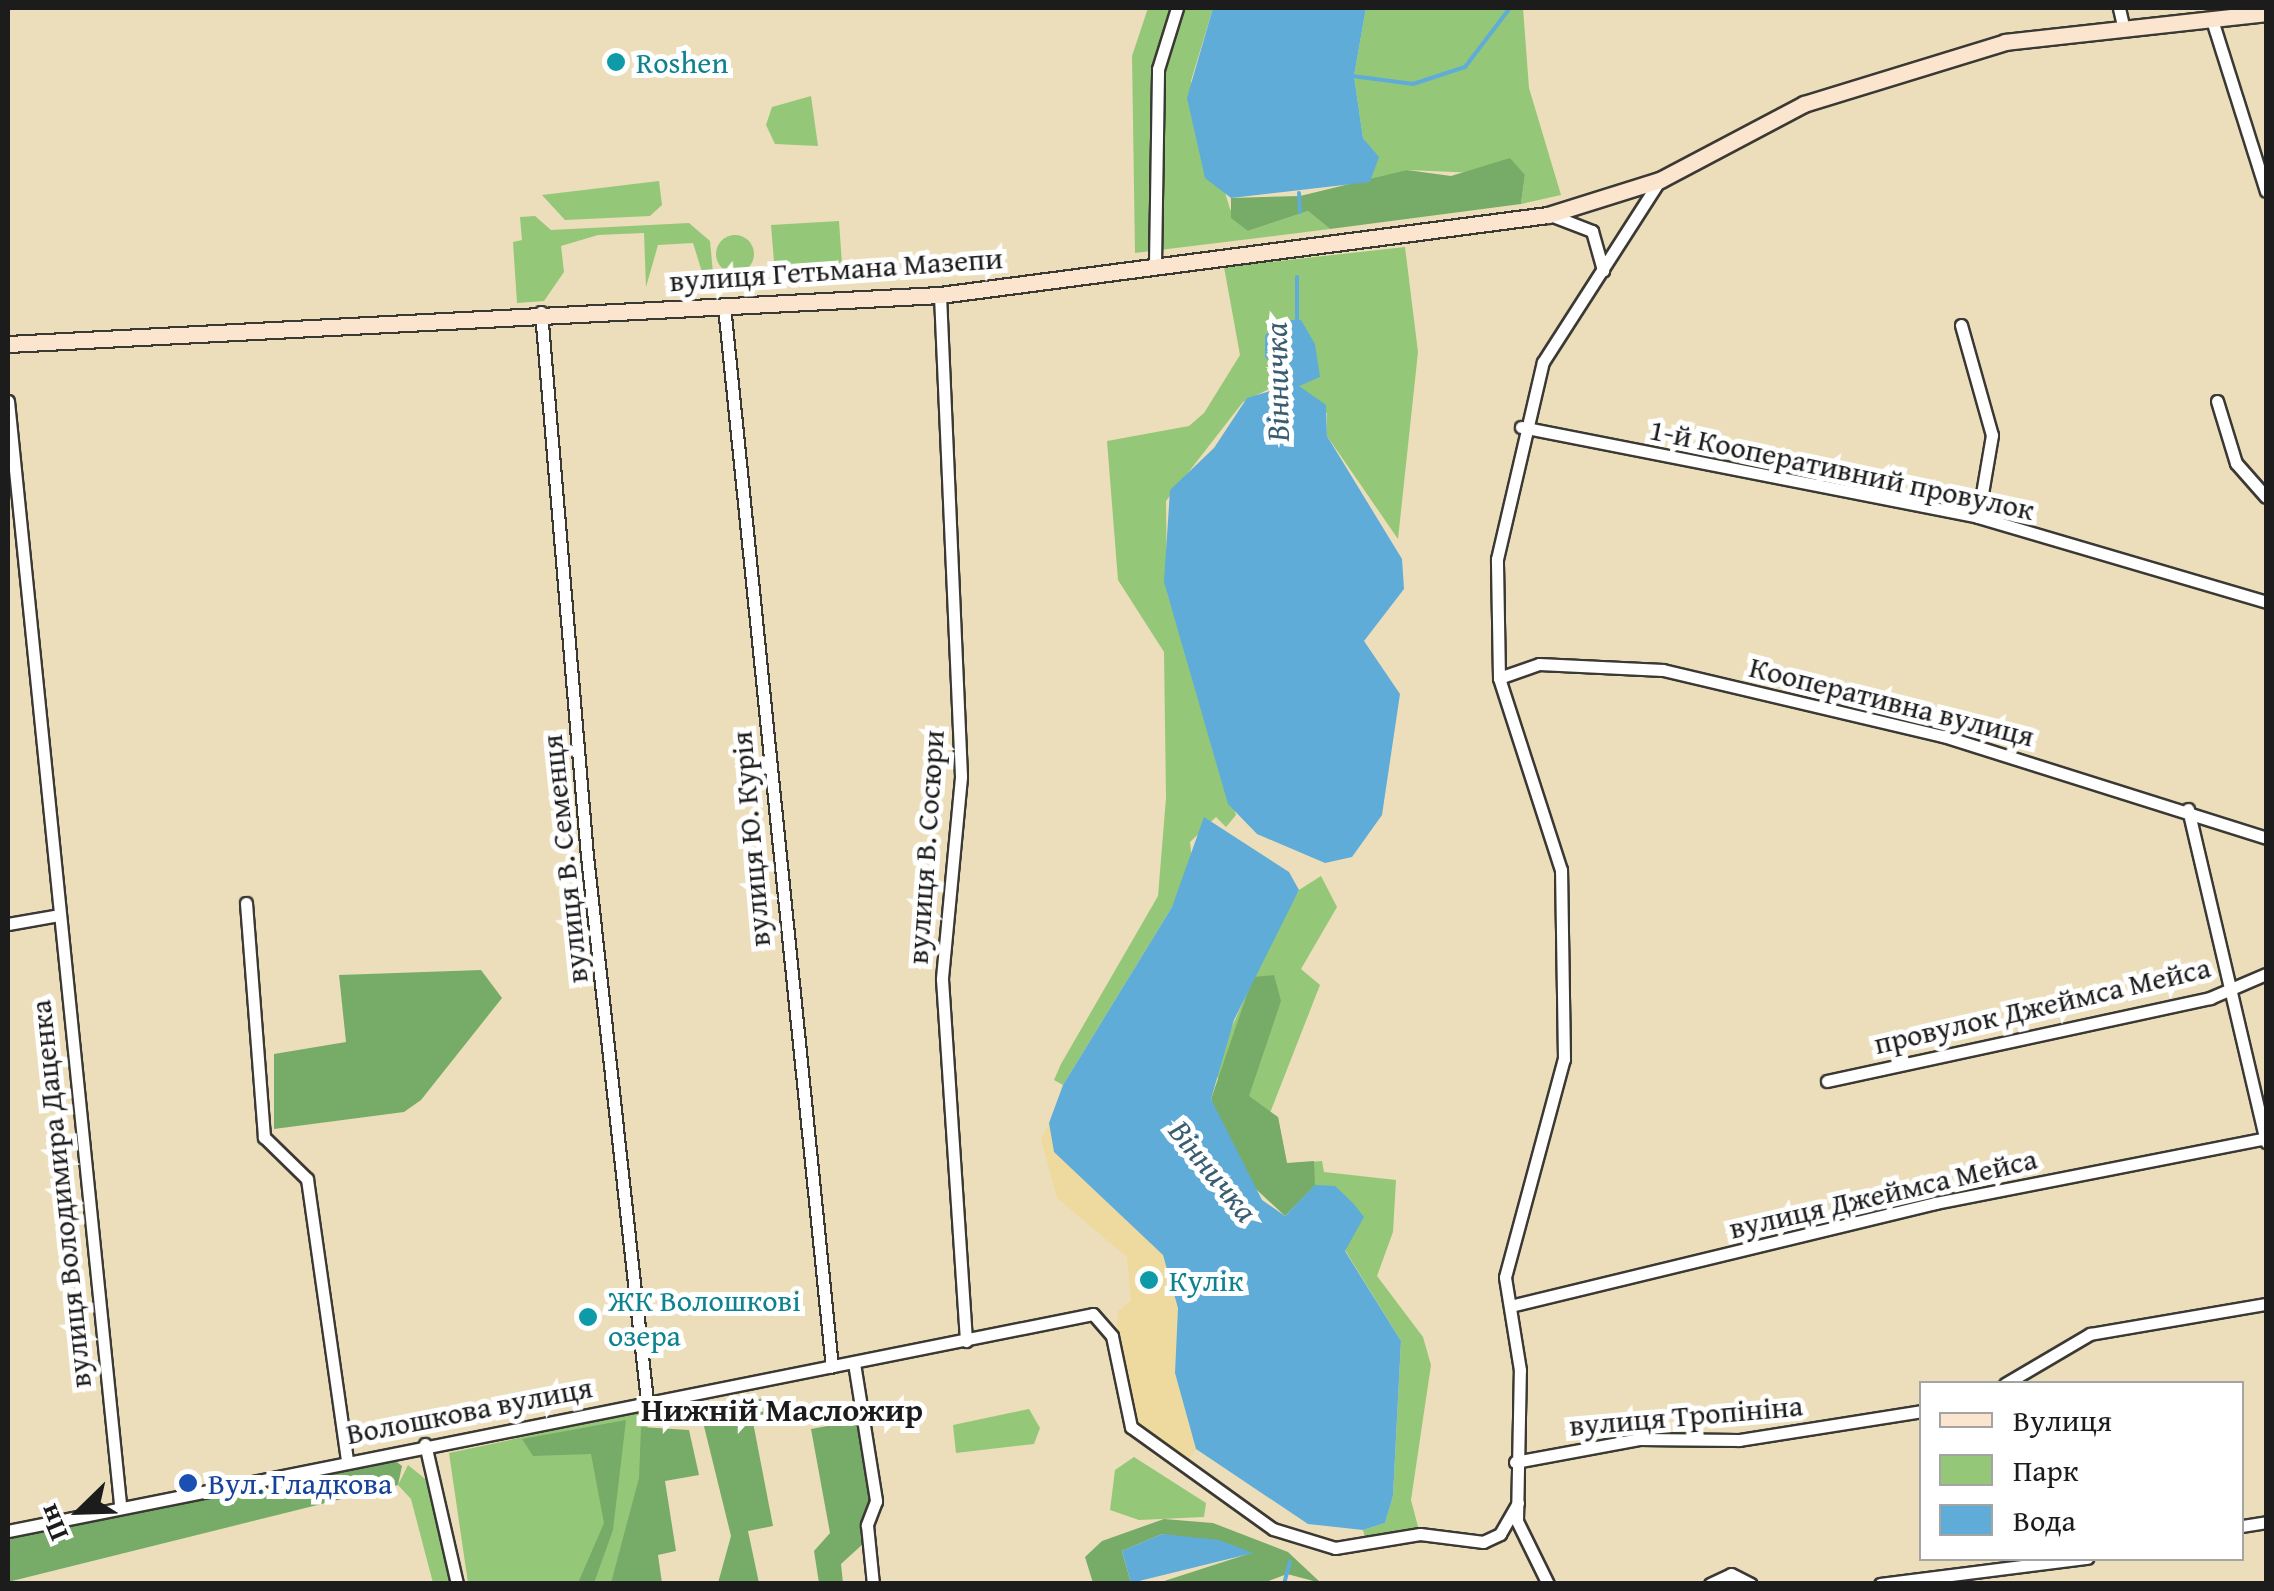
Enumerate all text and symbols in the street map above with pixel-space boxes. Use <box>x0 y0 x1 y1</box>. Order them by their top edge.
place label: Roshen <box>636 44 728 80</box>
marker: Roshen <box>605 51 627 73</box>
street label: вулиця Гетьмана Мазепи <box>668 239 1004 299</box>
water label: Вінничка <box>1257 322 1297 442</box>
street label: 1-й Кооперативний провулок <box>1646 411 2038 527</box>
street label: Кооперативна вулиця <box>1746 648 2038 754</box>
street label: вулиця В. Сосюри <box>899 729 951 965</box>
street label: вулиця Ю. Курія <box>723 730 777 948</box>
street label: вулиця В. Семенця <box>533 733 595 985</box>
street label: провулок Джеймса Мейса <box>1870 949 2214 1061</box>
street label: вулиця Володимира Даценка <box>22 998 98 1390</box>
water label: Вінничка <box>1160 1112 1266 1230</box>
street label: вулиця Джеймса Мейса <box>1726 1140 2040 1246</box>
place label: Кулік <box>1169 1262 1243 1298</box>
marker: Кулік <box>1138 1269 1160 1291</box>
place label: ЖК Волошкові озера <box>608 1282 801 1352</box>
marker: ЖК Волошкові озера <box>577 1306 599 1328</box>
street label: Волошкова вулиця <box>343 1368 595 1452</box>
legend <box>1919 1381 2244 1561</box>
street label: вулиця Тропініна <box>1568 1387 1804 1443</box>
district label: Нижній Масложир <box>641 1391 923 1429</box>
text: Вулиця <box>2013 1398 2112 1442</box>
text: Парк <box>2013 1448 2079 1492</box>
north arrow <box>30 1461 130 1561</box>
place label: Вул. Гладкова <box>208 1465 392 1501</box>
marker: Вул. Гладкова <box>177 1472 199 1494</box>
text: Пн <box>26 1498 78 1548</box>
text: Вода <box>2013 1498 2076 1542</box>

